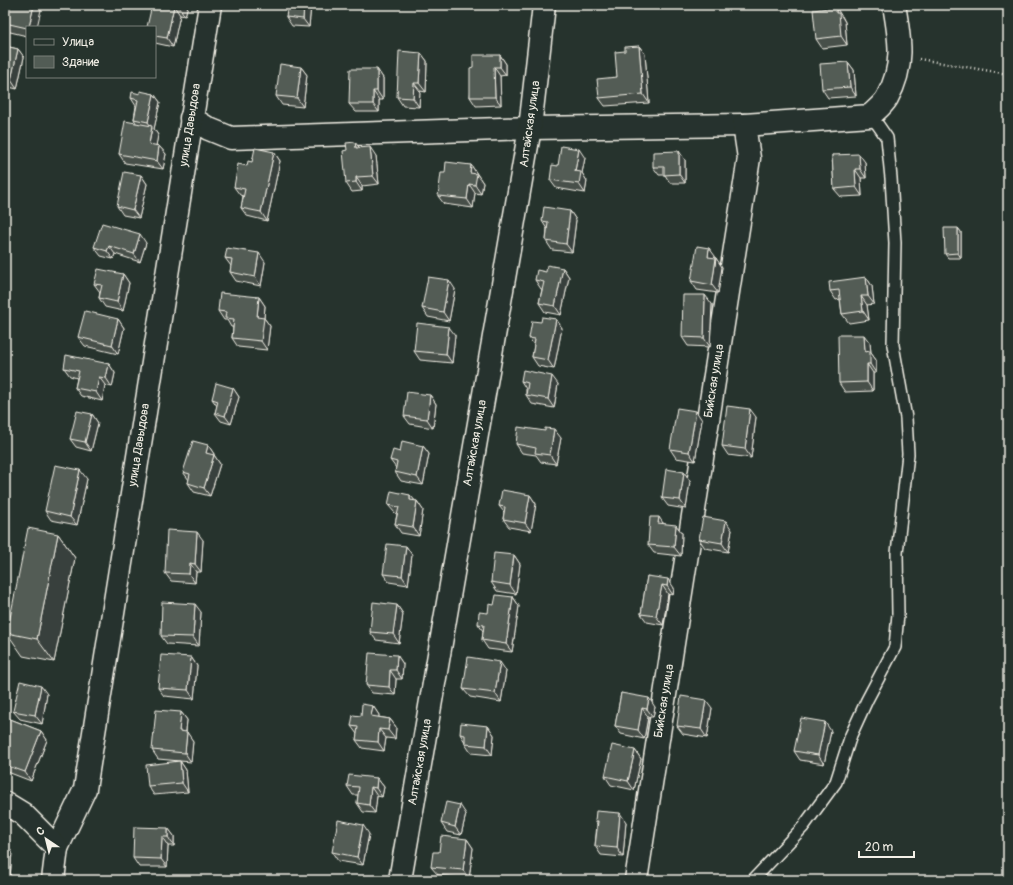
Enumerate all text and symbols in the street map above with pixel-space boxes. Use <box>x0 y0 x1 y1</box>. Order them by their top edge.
legend <box>26 26 156 78</box>
text: Улица <box>62 35 94 50</box>
text: Здание <box>62 55 99 70</box>
street label: Алтайская улица <box>516 79 544 168</box>
street label: улица Давыдова <box>176 82 204 169</box>
street label: Бийская улица <box>701 343 727 419</box>
street label: Алтайская улица <box>460 398 490 487</box>
street label: улица Давыдова <box>125 402 153 489</box>
street label: Бийская улица <box>651 663 677 739</box>
street label: Алтайская улица <box>405 717 435 806</box>
north arrow <box>26 819 66 859</box>
text: С <box>34 824 47 838</box>
scale bar <box>859 833 914 859</box>
text: 20 m <box>865 840 894 855</box>

